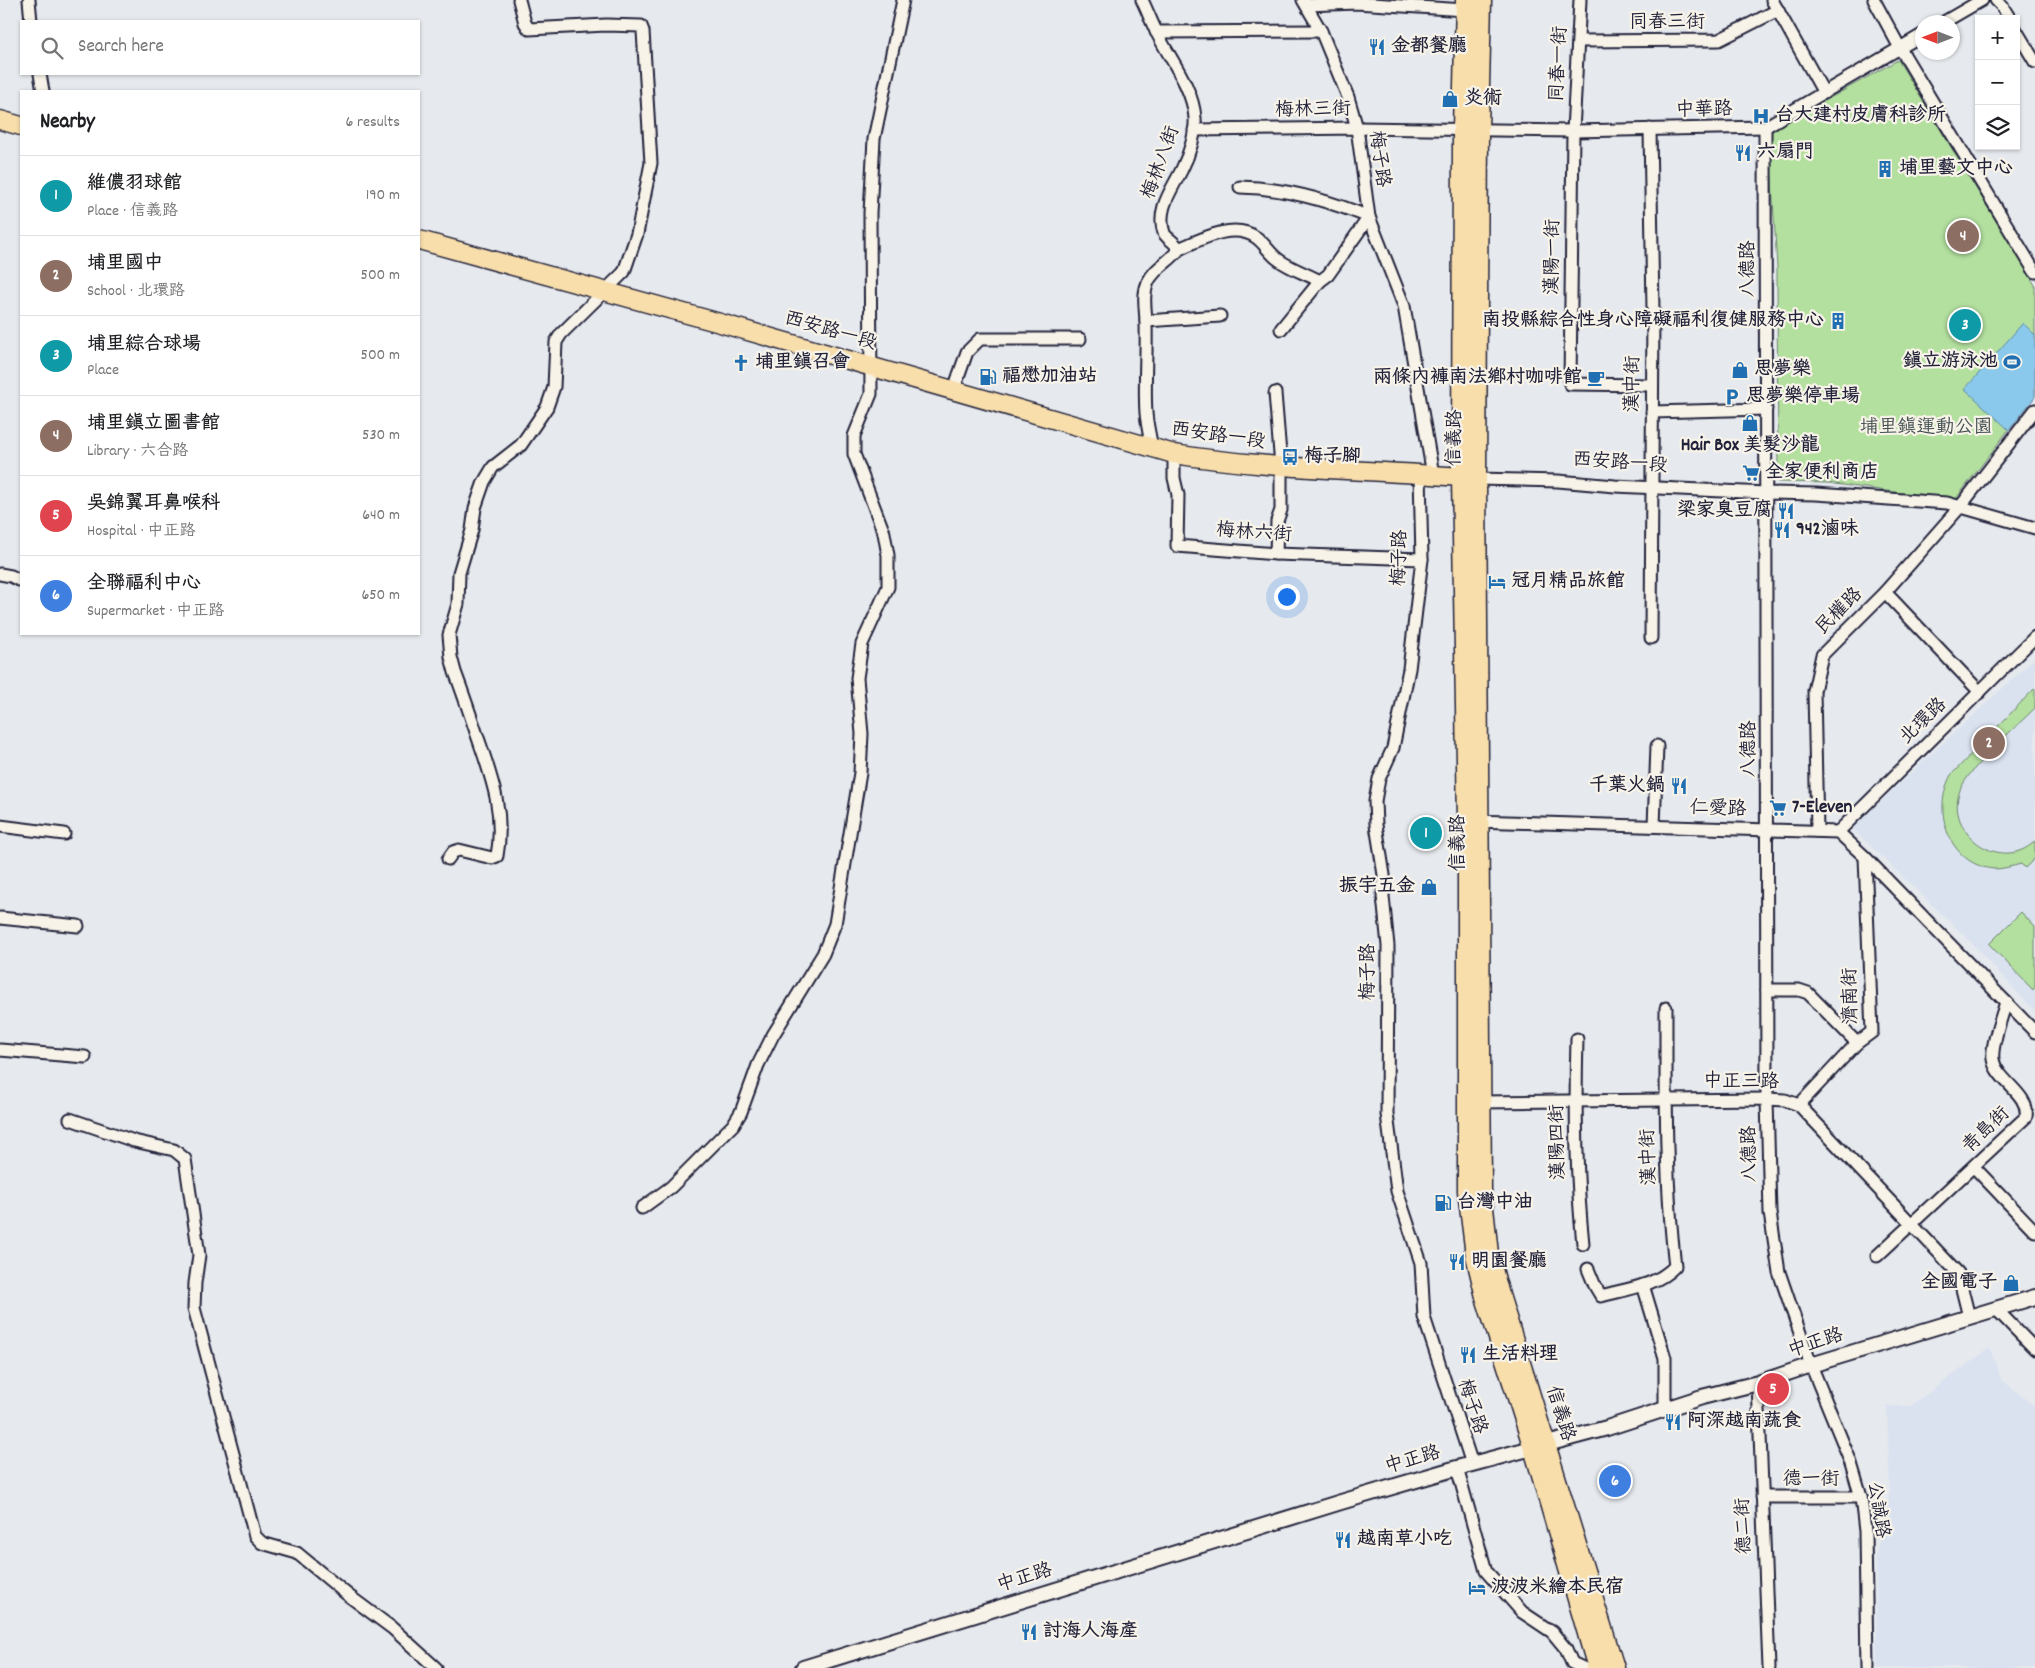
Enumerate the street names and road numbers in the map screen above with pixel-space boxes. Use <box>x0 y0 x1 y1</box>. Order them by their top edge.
street label: 同春三街 <box>1629 10 1705 37</box>
street label: 同春一街 <box>1545 25 1575 103</box>
street label: 梅林三街 <box>1275 97 1351 125</box>
street label: 中華路 <box>1675 97 1733 125</box>
street label: 梅林八街 <box>1136 123 1188 203</box>
street label: 梅子路 <box>1361 129 1395 189</box>
street label: 漢陽一街 <box>1540 219 1568 295</box>
street label: 八德路 <box>1736 240 1763 298</box>
street label: 西安路一段 <box>781 306 879 358</box>
street label: 漢中街 <box>1620 355 1648 413</box>
street label: 信義路 <box>1442 409 1470 467</box>
street label: 西安路一段 <box>1169 417 1267 457</box>
street label: 西安路一段 <box>1572 447 1668 481</box>
street label: 梅林六街 <box>1215 518 1293 550</box>
street label: 梅子路 <box>1387 529 1415 587</box>
street label: 民權路 <box>1810 582 1870 642</box>
street label: 北環路 <box>1894 692 1954 752</box>
street label: 八德路 <box>1737 720 1764 778</box>
street label: 仁愛路 <box>1689 796 1747 824</box>
street label: 信義路 <box>1446 814 1473 872</box>
street label: 梅子路 <box>1356 943 1383 1001</box>
street label: 濟南街 <box>1838 967 1866 1025</box>
street label: 中正三路 <box>1703 1069 1779 1097</box>
street label: 青島街 <box>1957 1101 2017 1161</box>
street label: 漢陽四街 <box>1545 1104 1573 1180</box>
street label: 八德路 <box>1737 1125 1765 1183</box>
street label: 漢中街 <box>1636 1128 1664 1186</box>
street label: 中正路 <box>1785 1322 1847 1366</box>
street label: 梅子路 <box>1449 1376 1493 1438</box>
street label: 信義路 <box>1538 1383 1580 1445</box>
street label: 中正路 <box>1382 1440 1444 1482</box>
street label: 德一街 <box>1782 1467 1840 1494</box>
street label: 公誠路 <box>1859 1480 1895 1540</box>
street label: 德二街 <box>1731 1497 1759 1555</box>
street label: 中正路 <box>994 1558 1056 1600</box>

